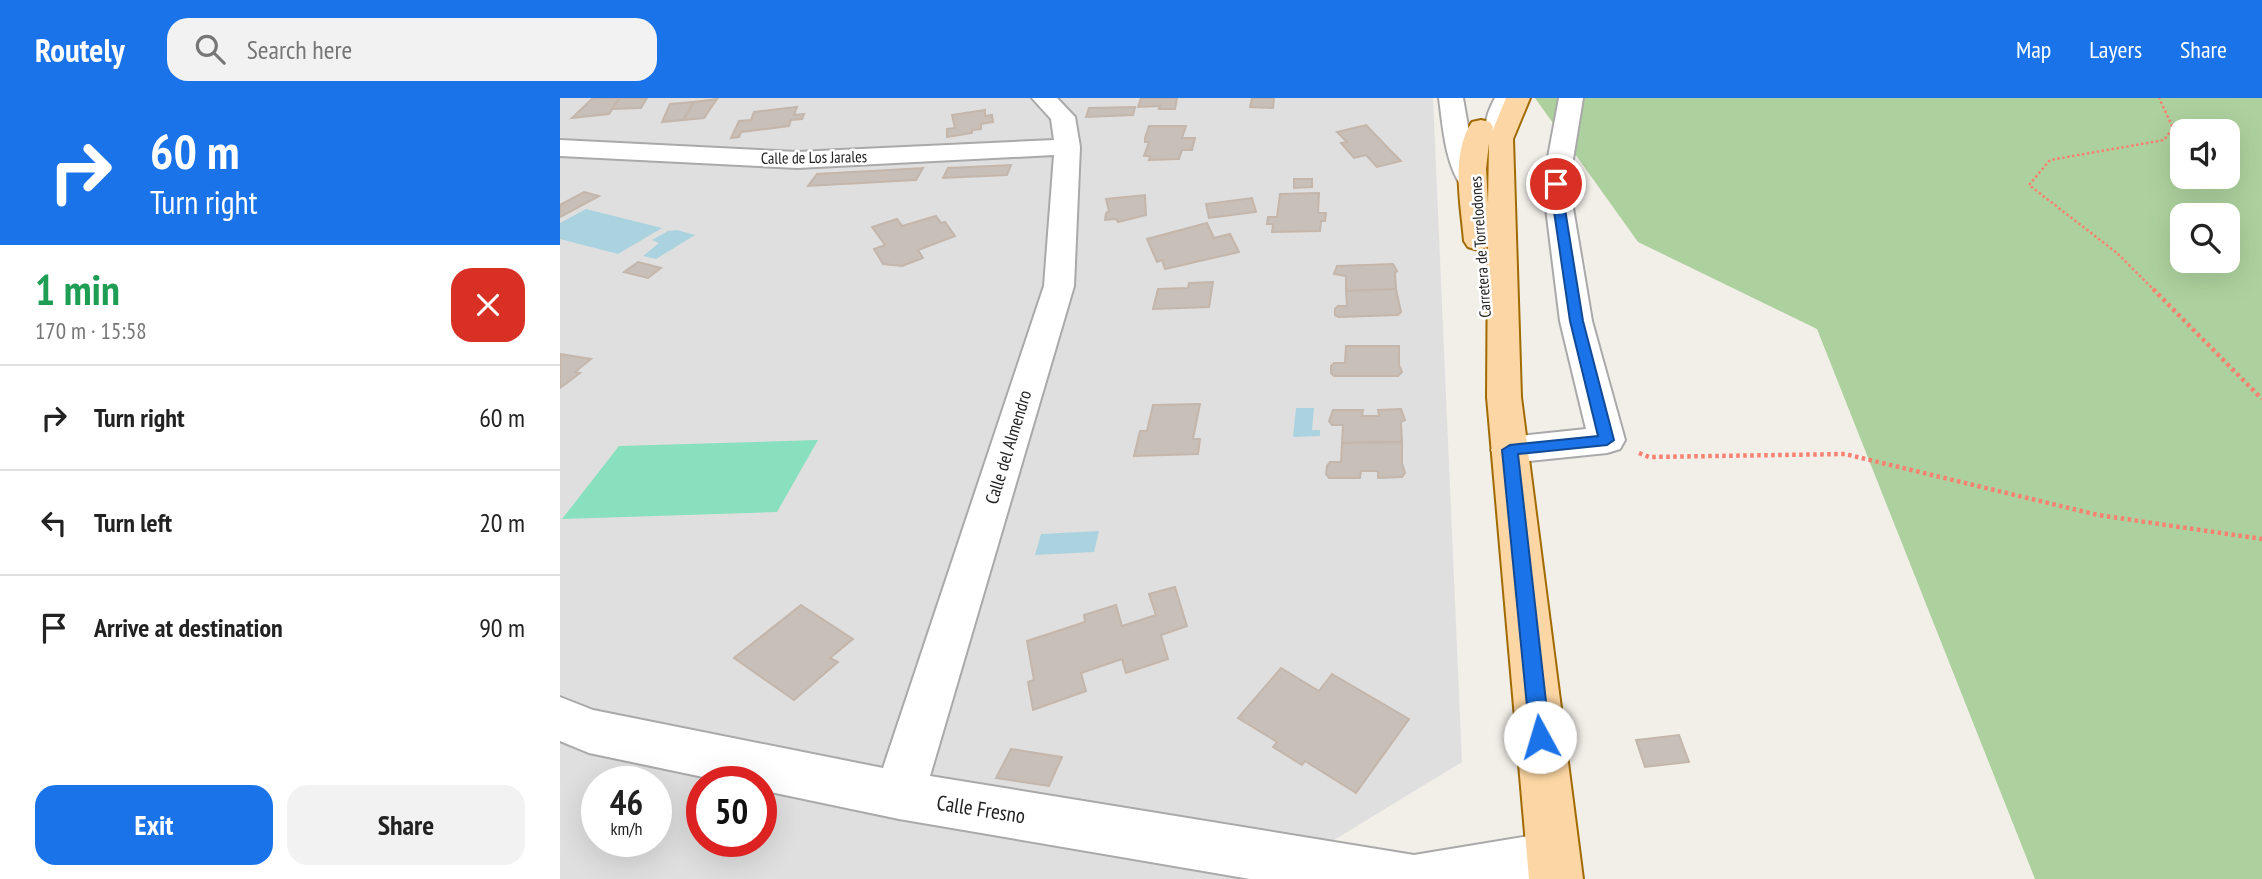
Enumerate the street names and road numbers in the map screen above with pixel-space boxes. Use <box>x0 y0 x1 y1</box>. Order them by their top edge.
street label: Calle de Los Jarales <box>761 146 867 168</box>
street label: Carretera de Torrelodones <box>1465 176 1495 318</box>
street label: Calle del Almendro <box>980 387 1036 507</box>
street label: Calle Fresno <box>935 789 1027 829</box>

